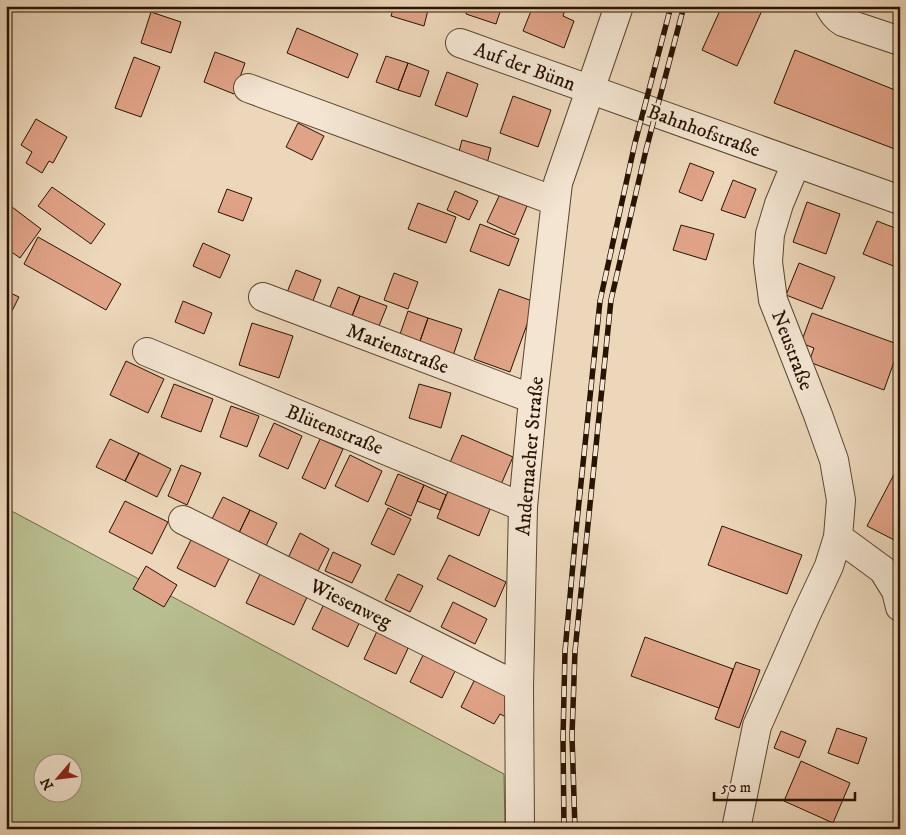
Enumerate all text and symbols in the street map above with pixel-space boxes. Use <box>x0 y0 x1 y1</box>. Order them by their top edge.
street label: Auf der Bünn <box>470 37 579 98</box>
street label: Bahnhofstraße <box>644 99 763 163</box>
street label: Neustraße <box>765 307 818 394</box>
street label: Marienstraße <box>343 318 452 380</box>
street label: Andernacher Straße <box>511 375 550 537</box>
street label: Blütenstraße <box>282 400 387 461</box>
street label: Wiesenweg <box>304 573 396 635</box>
north arrow <box>32 752 82 802</box>
scale bar <box>714 770 855 802</box>
text: N <box>37 774 58 793</box>
text: 50 m <box>721 778 751 797</box>

